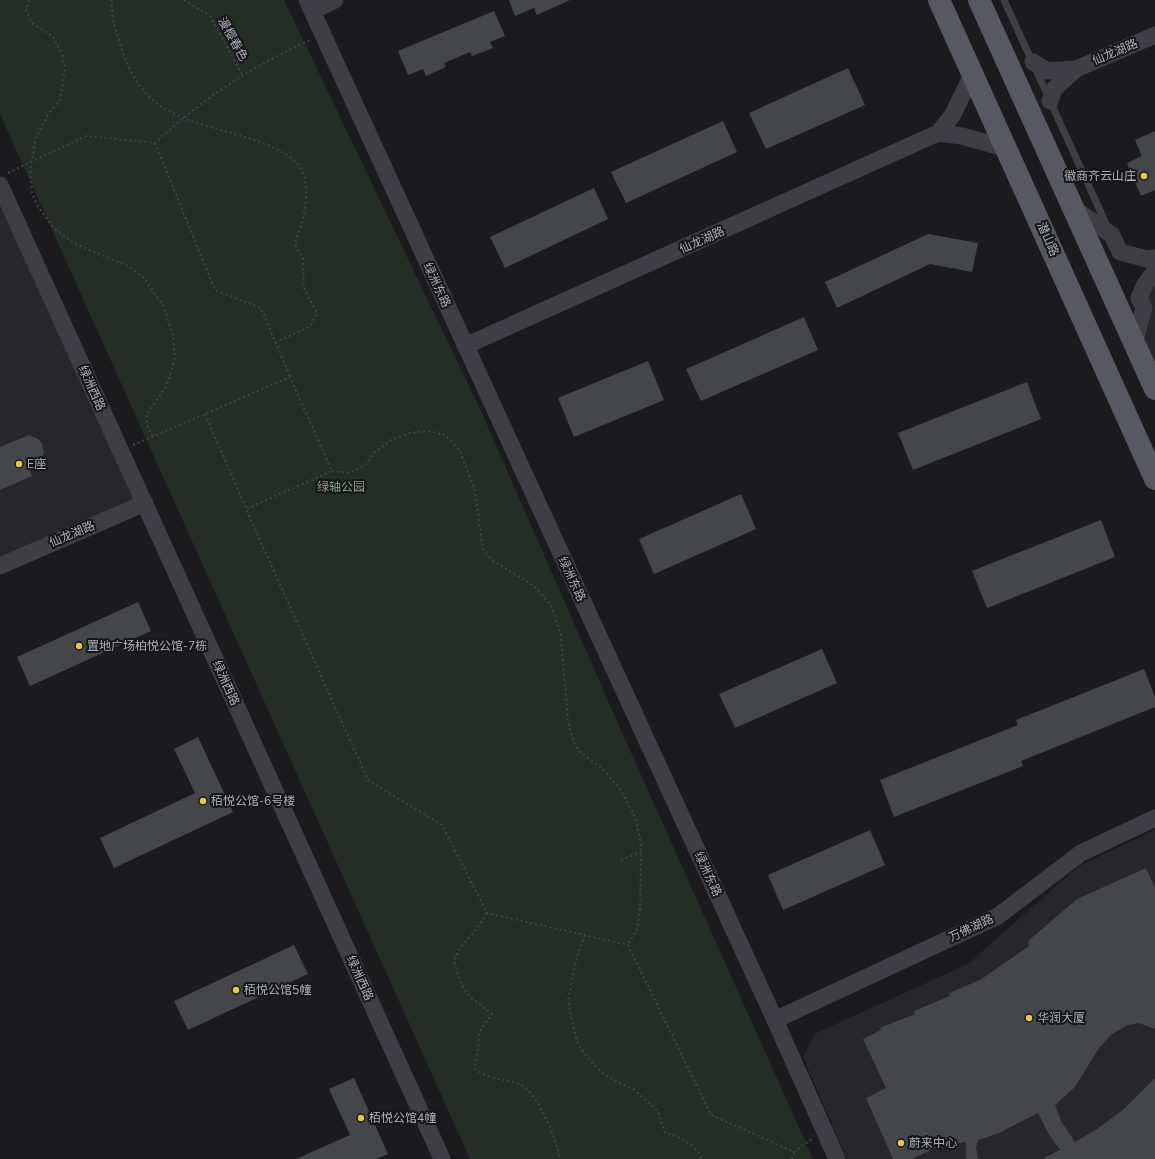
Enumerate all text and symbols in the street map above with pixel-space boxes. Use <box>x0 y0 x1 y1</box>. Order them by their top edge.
street label: 漫樱春色 <box>214 14 252 64</box>
street label: 仙龙湖路 <box>1090 35 1140 69</box>
place label: 徽商齐云山庄 <box>1064 168 1136 184</box>
marker: 徽商齐云山庄 <box>1139 171 1149 181</box>
street label: 潜山路 <box>1033 219 1063 259</box>
street label: 仙龙湖路 <box>677 223 727 257</box>
street label: 绿洲东路 <box>420 260 454 310</box>
street label: 绿洲西路 <box>75 363 109 413</box>
place label: E座 <box>27 456 46 472</box>
marker: E座 <box>14 459 24 469</box>
park label: 绿轴公园 <box>317 479 365 495</box>
street label: 仙龙湖路 <box>47 517 97 551</box>
street label: 绿洲东路 <box>555 554 589 604</box>
place label: 置地广场柏悦公馆-7栋 <box>87 638 207 654</box>
marker: 置地广场柏悦公馆-7栋 <box>74 641 84 651</box>
street label: 绿洲西路 <box>209 658 243 708</box>
place label: 栢悦公馆-6号楼 <box>211 793 295 809</box>
marker: 栢悦公馆-6号楼 <box>198 796 208 806</box>
street label: 绿洲东路 <box>691 849 725 899</box>
street label: 万佛湖路 <box>946 911 996 945</box>
street label: 绿洲西路 <box>343 953 377 1003</box>
place label: 栢悦公馆5幢 <box>244 982 311 998</box>
marker: 栢悦公馆5幢 <box>231 985 241 995</box>
place label: 华润大厦 <box>1037 1010 1085 1026</box>
marker: 华润大厦 <box>1024 1013 1034 1023</box>
place label: 栢悦公馆4幢 <box>369 1110 436 1126</box>
marker: 栢悦公馆4幢 <box>356 1113 366 1123</box>
place label: 蔚来中心 <box>909 1135 957 1151</box>
marker: 蔚来中心 <box>896 1138 906 1148</box>

